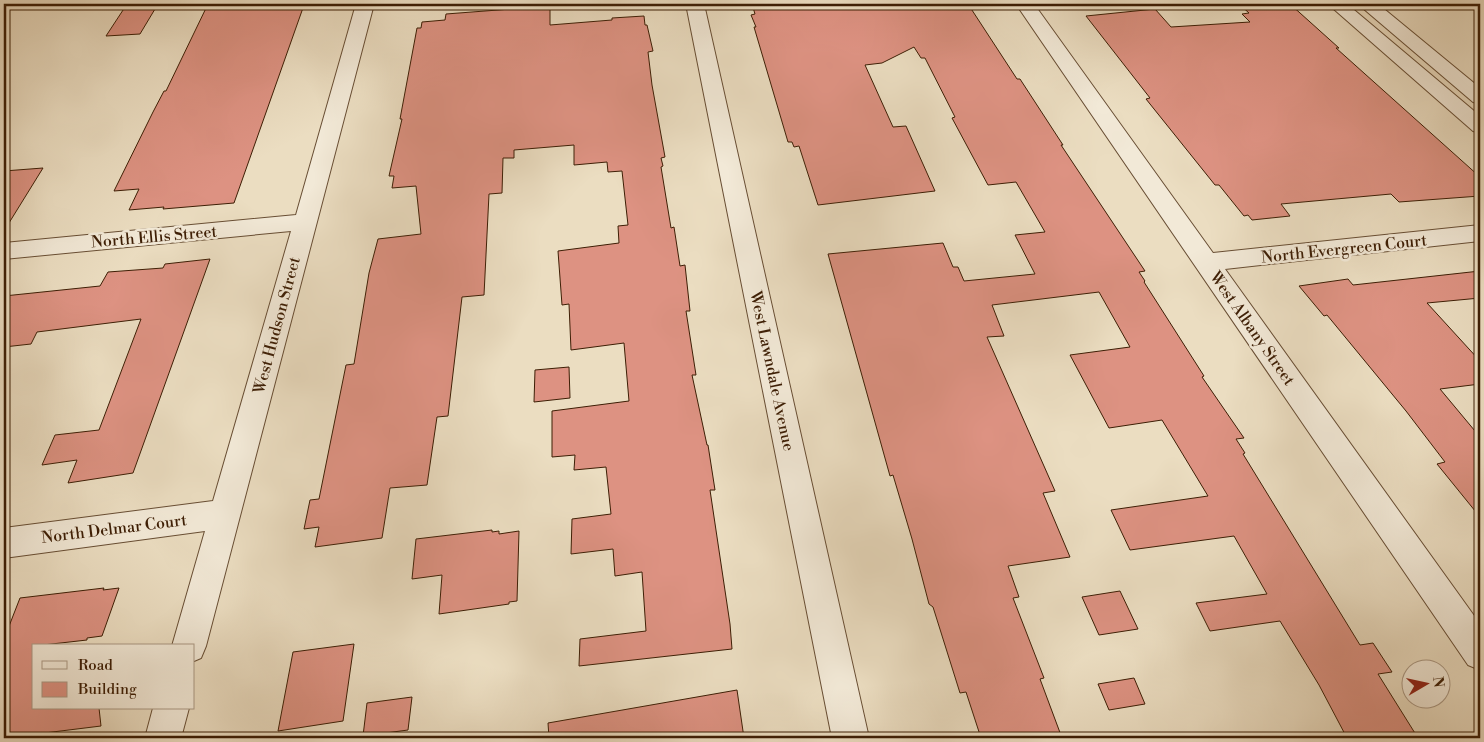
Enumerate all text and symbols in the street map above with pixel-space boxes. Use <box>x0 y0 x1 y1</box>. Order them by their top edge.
street label: North Ellis Street <box>90 222 218 252</box>
street label: North Evergreen Court <box>1260 230 1428 268</box>
street label: West Hudson Street <box>249 254 305 397</box>
street label: West Albany Street <box>1205 267 1299 390</box>
street label: West Lawndale Avenue <box>745 289 799 453</box>
street label: North Delmar Court <box>40 510 188 548</box>
legend <box>32 644 195 710</box>
text: Road <box>78 656 113 675</box>
north arrow <box>1402 660 1452 710</box>
text: N <box>1428 675 1448 689</box>
text: Building <box>77 680 137 699</box>

